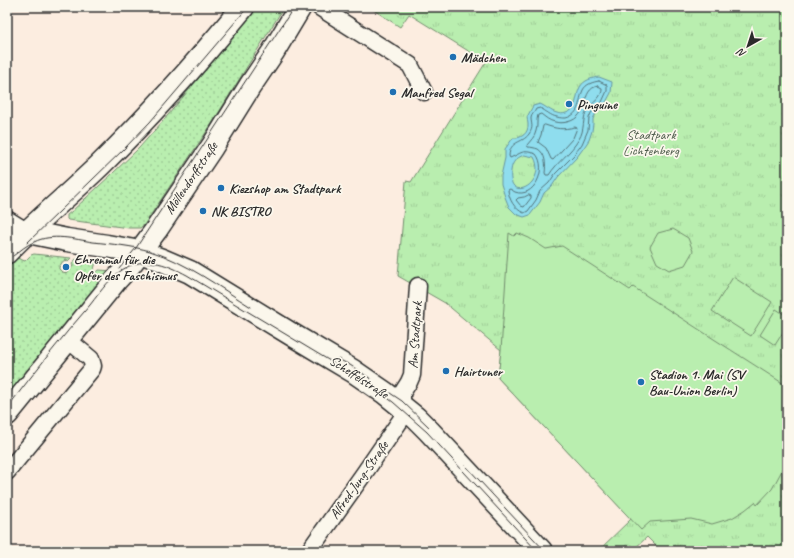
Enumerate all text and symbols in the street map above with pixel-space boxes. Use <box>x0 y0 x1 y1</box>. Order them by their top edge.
north arrow <box>728 26 768 66</box>
text: N <box>733 45 749 61</box>
place label: Mädchen <box>461 49 506 66</box>
marker: Mädchen <box>448 52 458 62</box>
place label: Manfred Segal <box>401 84 475 101</box>
marker: Manfred Segal <box>388 87 398 97</box>
place label: Pinguine <box>577 96 618 113</box>
marker: Pinguine <box>564 99 574 109</box>
park label: Stadtpark Lichtenberg <box>623 126 680 159</box>
street label: Möllendorffstraße <box>161 137 222 217</box>
place label: Kiezshop am Stadtpark <box>229 180 342 197</box>
marker: Kiezshop am Stadtpark <box>216 183 226 193</box>
place label: NK BISTRO <box>211 203 272 220</box>
marker: NK BISTRO <box>198 206 208 216</box>
place label: Ehrenmal für die Opfer des Faschismus <box>74 251 179 284</box>
marker: Ehrenmal für die Opfer des Faschismus <box>61 262 71 272</box>
street label: Am Stadtpark <box>404 299 426 369</box>
street label: Scheffelstraße <box>326 352 393 403</box>
place label: Hairtuner <box>454 363 504 380</box>
marker: Hairtuner <box>441 366 451 376</box>
place label: Stadion 1. Mai (SV Bau-Union Berlin) <box>649 366 747 399</box>
marker: Stadion 1. Mai (SV Bau-Union Berlin) <box>636 377 646 387</box>
street label: Alfred-Jung-Straße <box>326 437 393 522</box>

